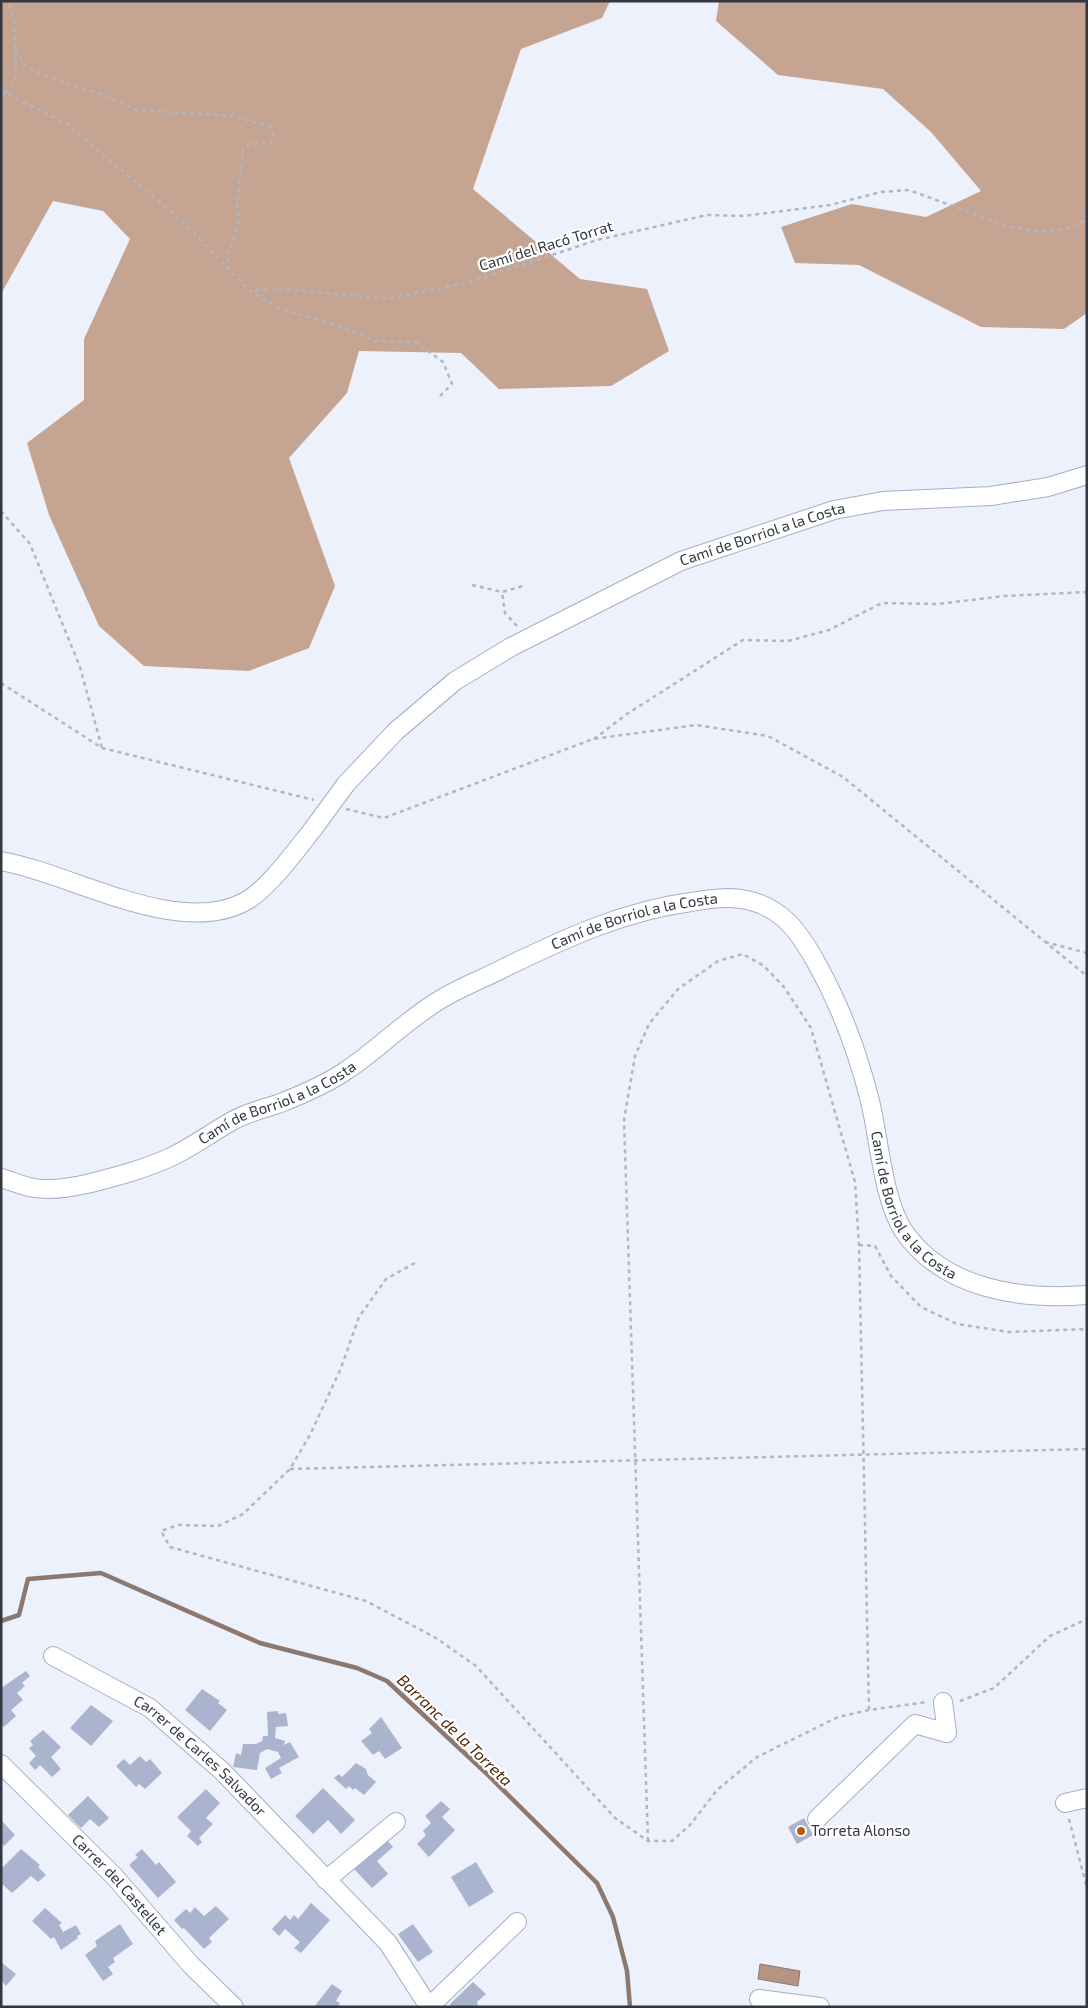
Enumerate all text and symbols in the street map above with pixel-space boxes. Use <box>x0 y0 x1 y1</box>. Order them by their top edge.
street label: Camí del Racó Torrat <box>477 216 615 274</box>
street label: Camí de Borriol a la Costa <box>677 498 846 569</box>
street label: Camí de Borriol a la Costa <box>548 888 718 953</box>
street label: Camí de Borriol a la Costa <box>195 1057 359 1148</box>
street label: Camí de Borriol a la Costa <box>868 1130 960 1282</box>
water label: Barranc de la Torreta <box>394 1670 517 1789</box>
street label: Carrer de Carles Salvador <box>131 1691 270 1819</box>
place label: Torreta Alonso <box>811 1821 911 1839</box>
marker: Torreta Alonso <box>795 1825 807 1837</box>
street label: Carrer del Castellet <box>69 1830 171 1938</box>

